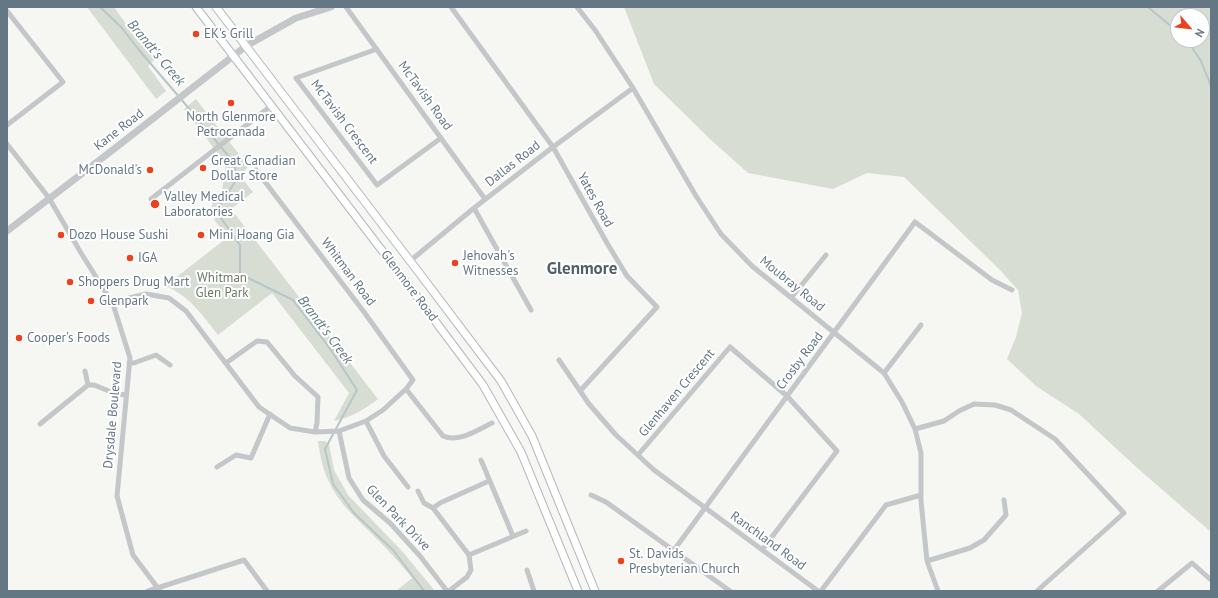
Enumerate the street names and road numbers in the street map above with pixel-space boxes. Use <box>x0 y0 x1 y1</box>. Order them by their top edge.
street label: McTavish Road <box>395 58 455 134</box>
street label: McTavish Crescent <box>307 77 381 167</box>
street label: Kane Road <box>91 106 147 154</box>
street label: Dallas Road <box>482 138 544 190</box>
street label: Yates Road <box>574 170 616 230</box>
street label: Whitman Road <box>317 235 379 309</box>
street label: Glenmore Road <box>377 247 441 325</box>
street label: Moubray Road <box>756 253 828 315</box>
street label: Crosby Road <box>773 329 827 393</box>
street label: Glenhaven Crescent <box>636 346 718 440</box>
street label: Drysdale Boulevard <box>101 361 125 469</box>
street label: Glen Park Drive <box>363 482 433 554</box>
street label: Ranchland Road <box>727 508 809 574</box>

